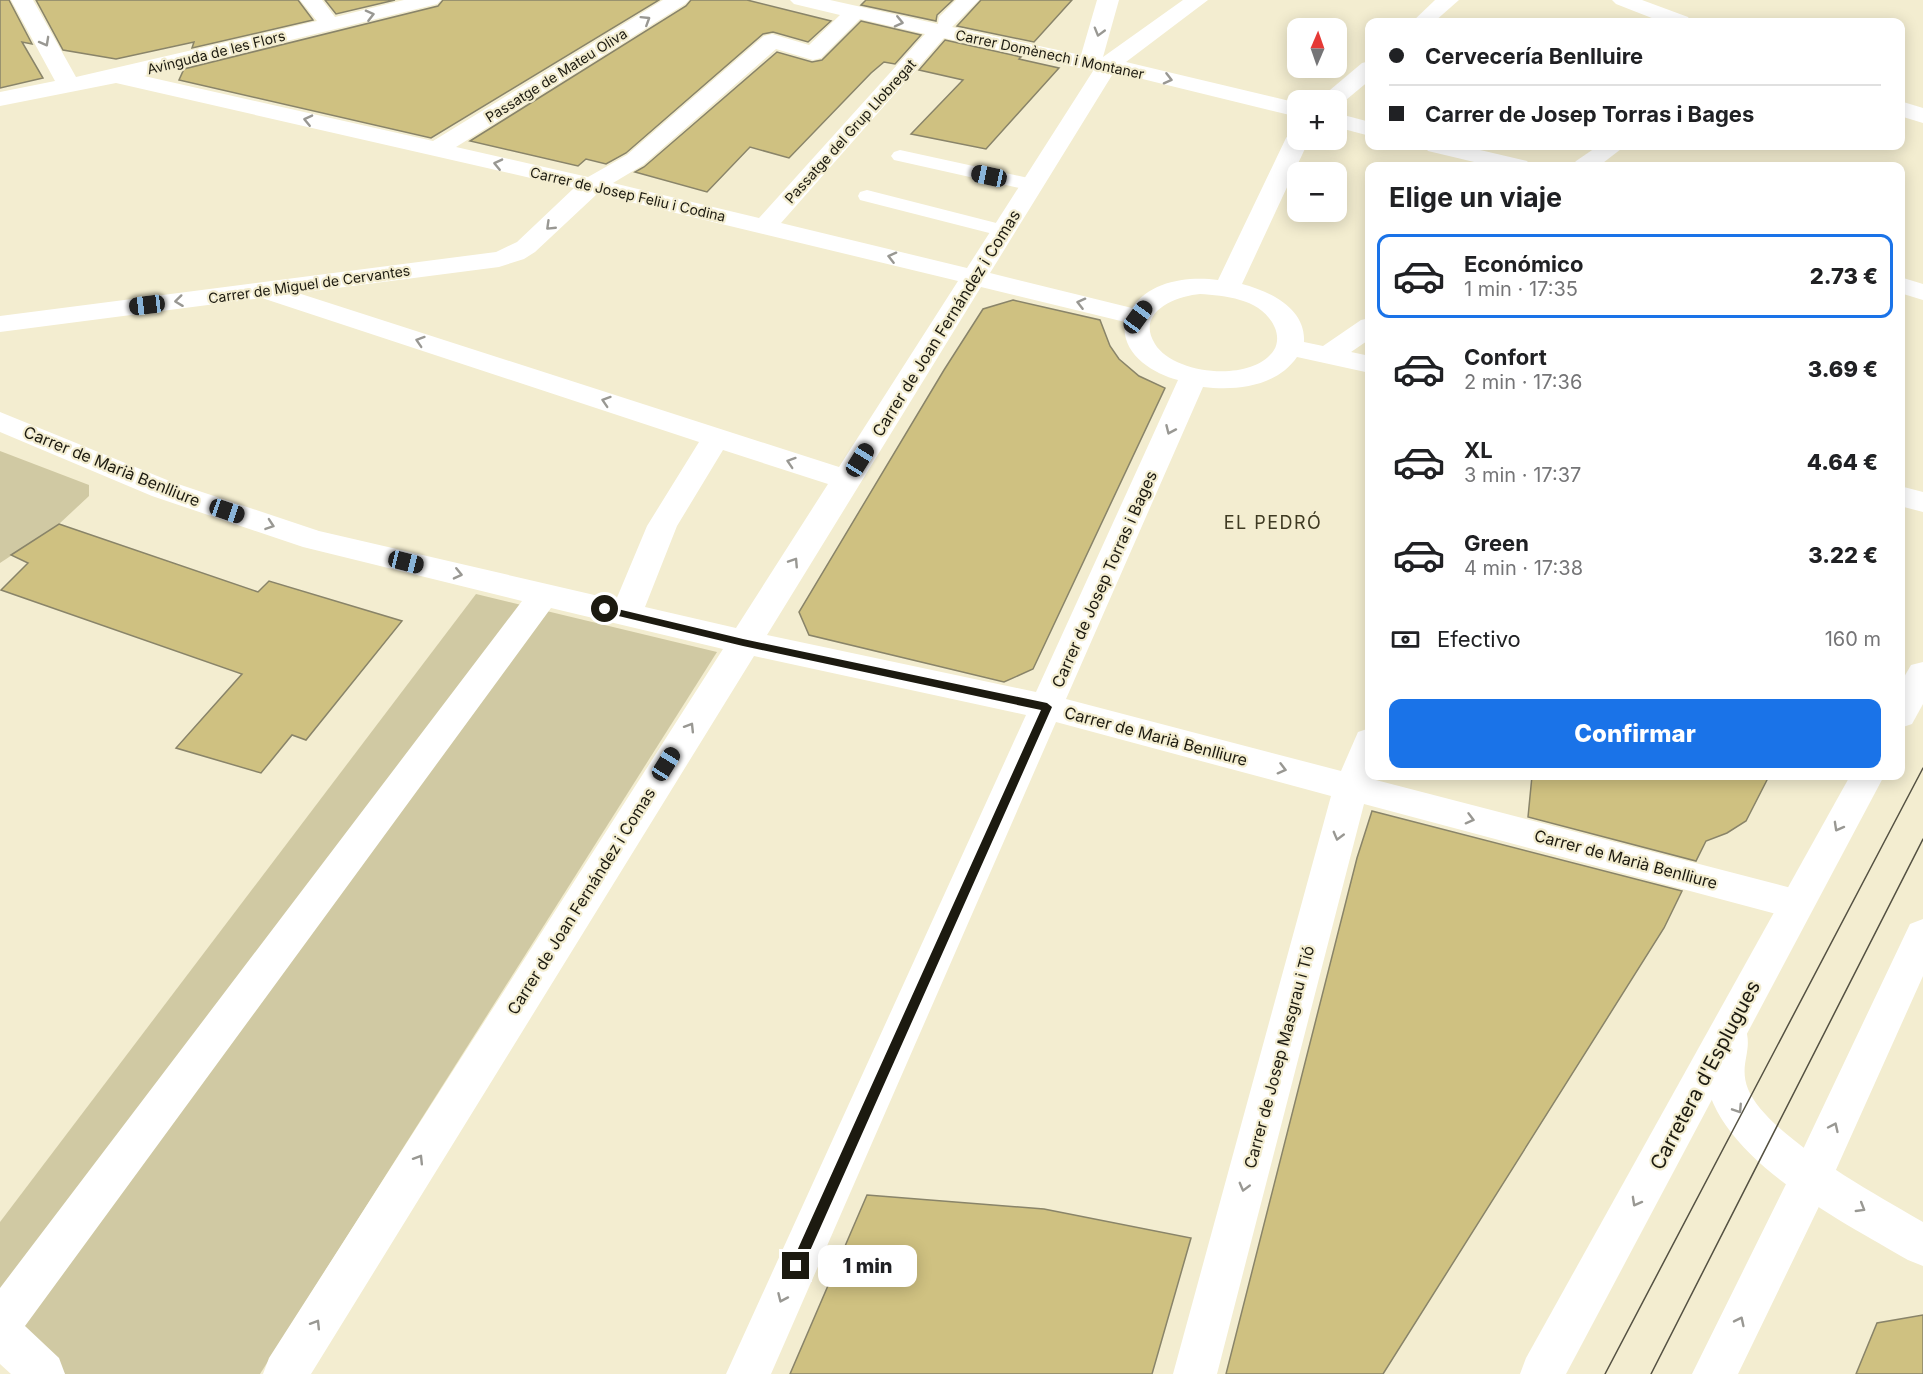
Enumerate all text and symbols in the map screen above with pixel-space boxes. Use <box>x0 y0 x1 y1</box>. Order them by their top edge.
one-way arrow <box>365 9 375 22</box>
one-way arrow <box>640 15 650 27</box>
one-way arrow <box>894 15 904 28</box>
north arrow <box>1287 18 1347 78</box>
map controls <box>1287 18 1347 222</box>
street label: Passatge de Mateu Oliva <box>482 24 630 126</box>
street label: Carrer Domènech i Montaner <box>954 26 1146 82</box>
one-way arrow <box>1094 26 1106 37</box>
street label: Avinguda de les Flors <box>145 27 287 77</box>
one-way arrow <box>38 36 49 46</box>
text: Cervecería Benlluire <box>1425 43 1643 69</box>
street label: Passatge del Grup Llobregat <box>781 55 919 206</box>
one-way arrow <box>1163 71 1173 84</box>
button: + <box>1287 90 1347 150</box>
text: Carrer de Josep Torras i Bages <box>1425 101 1754 127</box>
one-way arrow <box>303 114 313 127</box>
one-way arrow <box>493 158 503 171</box>
button: − <box>1287 162 1347 222</box>
street label: Carrer de Josep Feliu i Codina <box>529 163 727 225</box>
car <box>970 163 1008 189</box>
text: Elige un viaje <box>1389 181 1562 214</box>
street label: Carrer de Joan Fernández i Comas <box>868 206 1024 440</box>
one-way arrow <box>546 218 557 229</box>
icon: car <box>1392 249 1446 303</box>
text: Económico <box>1464 251 1583 277</box>
one-way arrow <box>887 252 897 265</box>
street label: Carrer de Miguel de Cervantes <box>207 261 411 307</box>
text: 2.73 € <box>1810 263 1878 289</box>
text: 1 min · 17:35 <box>1464 277 1578 301</box>
car <box>128 294 166 316</box>
one-way arrow <box>175 294 184 306</box>
car <box>1120 297 1156 337</box>
one-way arrow <box>1076 298 1086 311</box>
one-way arrow <box>415 336 426 348</box>
icon: car <box>1392 342 1446 396</box>
text: Confort <box>1464 344 1547 370</box>
text: 3.69 € <box>1808 356 1878 382</box>
text: 2 min · 17:36 <box>1464 370 1582 394</box>
one-way arrow <box>601 396 612 409</box>
street label: Carrer de Marià Benlliure <box>21 421 203 511</box>
one-way arrow <box>1165 423 1177 434</box>
icon: car <box>1392 435 1446 489</box>
text: XL <box>1464 437 1493 463</box>
car <box>843 440 877 480</box>
text: 4.64 € <box>1807 449 1878 475</box>
one-way arrow <box>786 457 797 469</box>
text: 3 min · 17:37 <box>1464 463 1581 487</box>
street label: Carrer de Josep Torras i Bages <box>1047 467 1161 691</box>
car <box>207 497 247 525</box>
district label: EL PEDRÓ <box>1224 511 1322 533</box>
one-way arrow <box>264 518 275 530</box>
icon: car <box>1392 528 1446 582</box>
text: Green <box>1464 530 1529 556</box>
text: 3.22 € <box>1808 542 1878 568</box>
car <box>386 549 426 575</box>
text: 4 min · 17:38 <box>1464 556 1583 580</box>
one-way arrow <box>787 558 799 568</box>
one-way arrow <box>453 567 463 580</box>
route start <box>591 595 618 622</box>
icon: cash <box>1389 623 1422 656</box>
text: Efectivo <box>1437 626 1521 652</box>
text: 160 m <box>1825 627 1881 651</box>
button: Confirmar <box>1389 699 1881 768</box>
street label: Carrer de Marià Benlliure <box>1062 702 1250 770</box>
one-way arrow <box>682 723 694 733</box>
car <box>649 744 683 784</box>
one-way arrow <box>1276 762 1286 774</box>
street label: Carrer de Joan Fernández i Comas <box>503 784 659 1018</box>
one-way arrow <box>1465 811 1475 824</box>
one-way arrow <box>1834 820 1845 831</box>
street label: Carrer de Marià Benlliure <box>1532 825 1720 893</box>
one-way arrow <box>1333 830 1345 841</box>
street label: Carrer de Josep Masgrau i Tió <box>1240 943 1318 1171</box>
street label: Carretera d'Esplugues <box>1645 976 1765 1174</box>
one-way arrow <box>1731 1103 1743 1113</box>
one-way arrow <box>1827 1122 1839 1133</box>
one-way arrow <box>412 1155 424 1165</box>
one-way arrow <box>1239 1182 1252 1192</box>
one-way arrow <box>1632 1195 1643 1206</box>
one-way arrow <box>1855 1200 1865 1212</box>
callout: 1 min <box>817 1245 916 1287</box>
route end <box>782 1252 809 1279</box>
text: 1 min <box>842 1254 893 1278</box>
one-way arrow <box>778 1292 790 1303</box>
one-way arrow <box>1733 1317 1744 1328</box>
one-way arrow <box>308 1320 319 1331</box>

